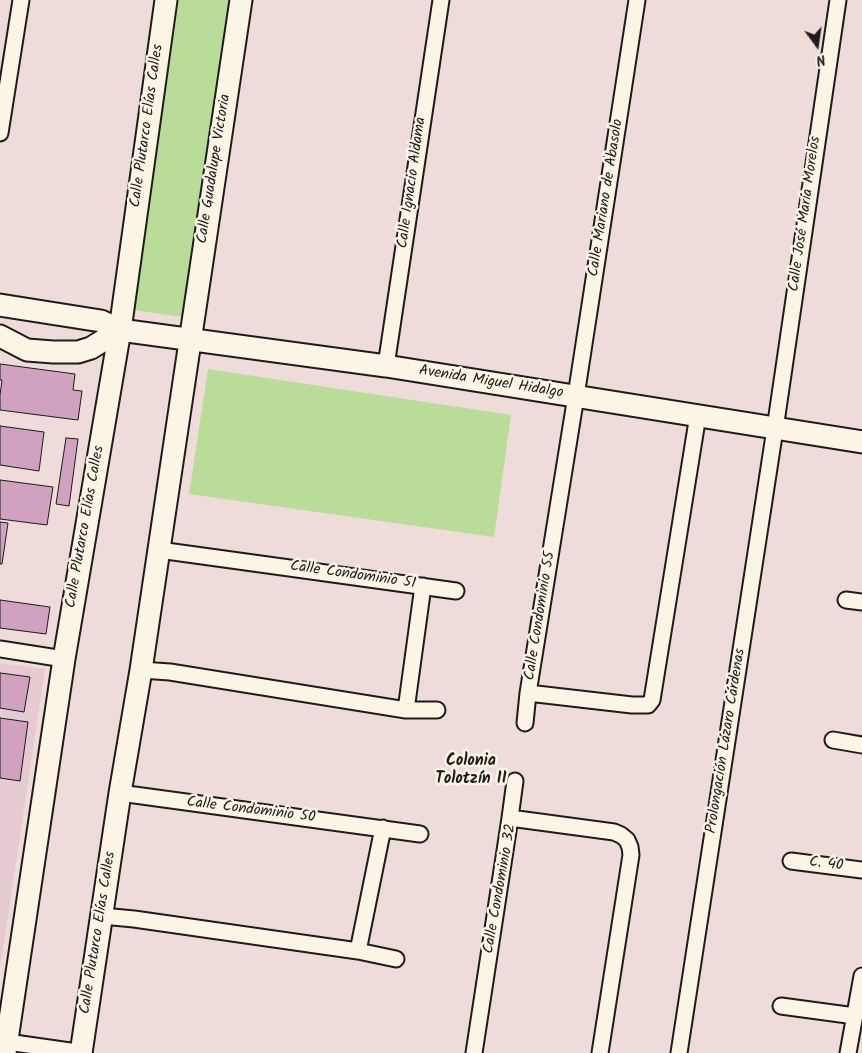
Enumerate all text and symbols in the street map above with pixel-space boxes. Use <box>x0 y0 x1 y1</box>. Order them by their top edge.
north arrow <box>792 20 842 70</box>
street label: Calle Plutarco Elías Calles <box>128 43 168 209</box>
text: N <box>814 48 828 71</box>
street label: Calle Guadalupe Victoria <box>194 93 236 245</box>
street label: Calle Ignacio Aldama <box>395 116 431 250</box>
street label: Calle Mariano de Abasolo <box>586 118 628 278</box>
street label: Calle José María Morelos <box>786 135 826 293</box>
street label: Avenida Miguel Hidalgo <box>417 363 565 403</box>
street label: Calle Plutarco Elías Calles <box>63 444 109 610</box>
street label: Calle Condominio 55 <box>522 550 560 682</box>
street label: Calle Condominio 51 <box>289 558 417 594</box>
street label: Prolongación Lázaro Cárdenas <box>703 647 751 835</box>
district label: Colonia Tolotzín II <box>435 752 507 790</box>
street label: Calle Condominio 50 <box>186 794 316 828</box>
street label: Calle Condominio 32 <box>481 823 521 955</box>
street label: Calle Plutarco Elías Calles <box>77 850 121 1016</box>
street label: C. 40 <box>808 854 844 876</box>

